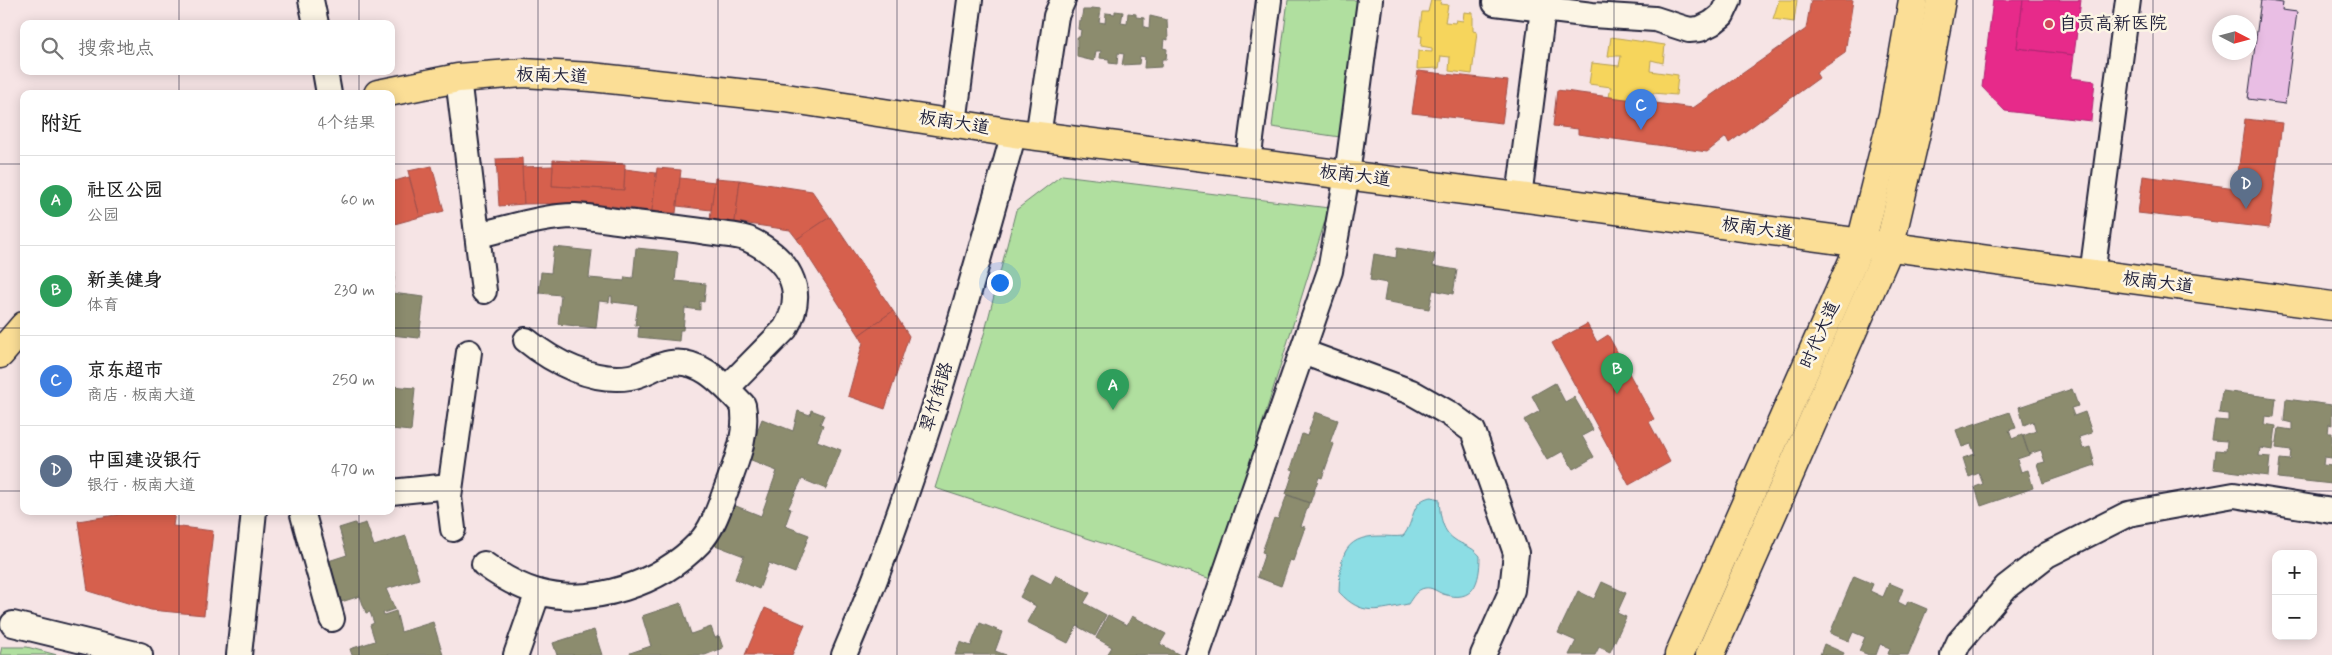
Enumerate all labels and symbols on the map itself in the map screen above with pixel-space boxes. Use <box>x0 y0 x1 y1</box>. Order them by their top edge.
place label: 自贡高新医院 <box>2059 12 2167 36</box>
north arrow <box>2212 15 2257 60</box>
marker: 自贡高新医院 <box>2043 18 2055 30</box>
street label: 板南大道 <box>516 63 588 89</box>
pin: C <box>1625 89 1657 130</box>
street label: 板南大道 <box>917 106 991 140</box>
street label: 板南大道 <box>1318 160 1392 192</box>
pin: D <box>2230 168 2262 209</box>
street label: 板南大道 <box>1720 212 1794 246</box>
street label: 板南大道 <box>2121 267 2195 299</box>
your location <box>987 270 1013 296</box>
street label: 时代大道 <box>1794 297 1846 373</box>
pin: B <box>1601 353 1633 394</box>
street label: 翠竹街路 <box>915 359 959 435</box>
pin: A <box>1097 369 1129 410</box>

